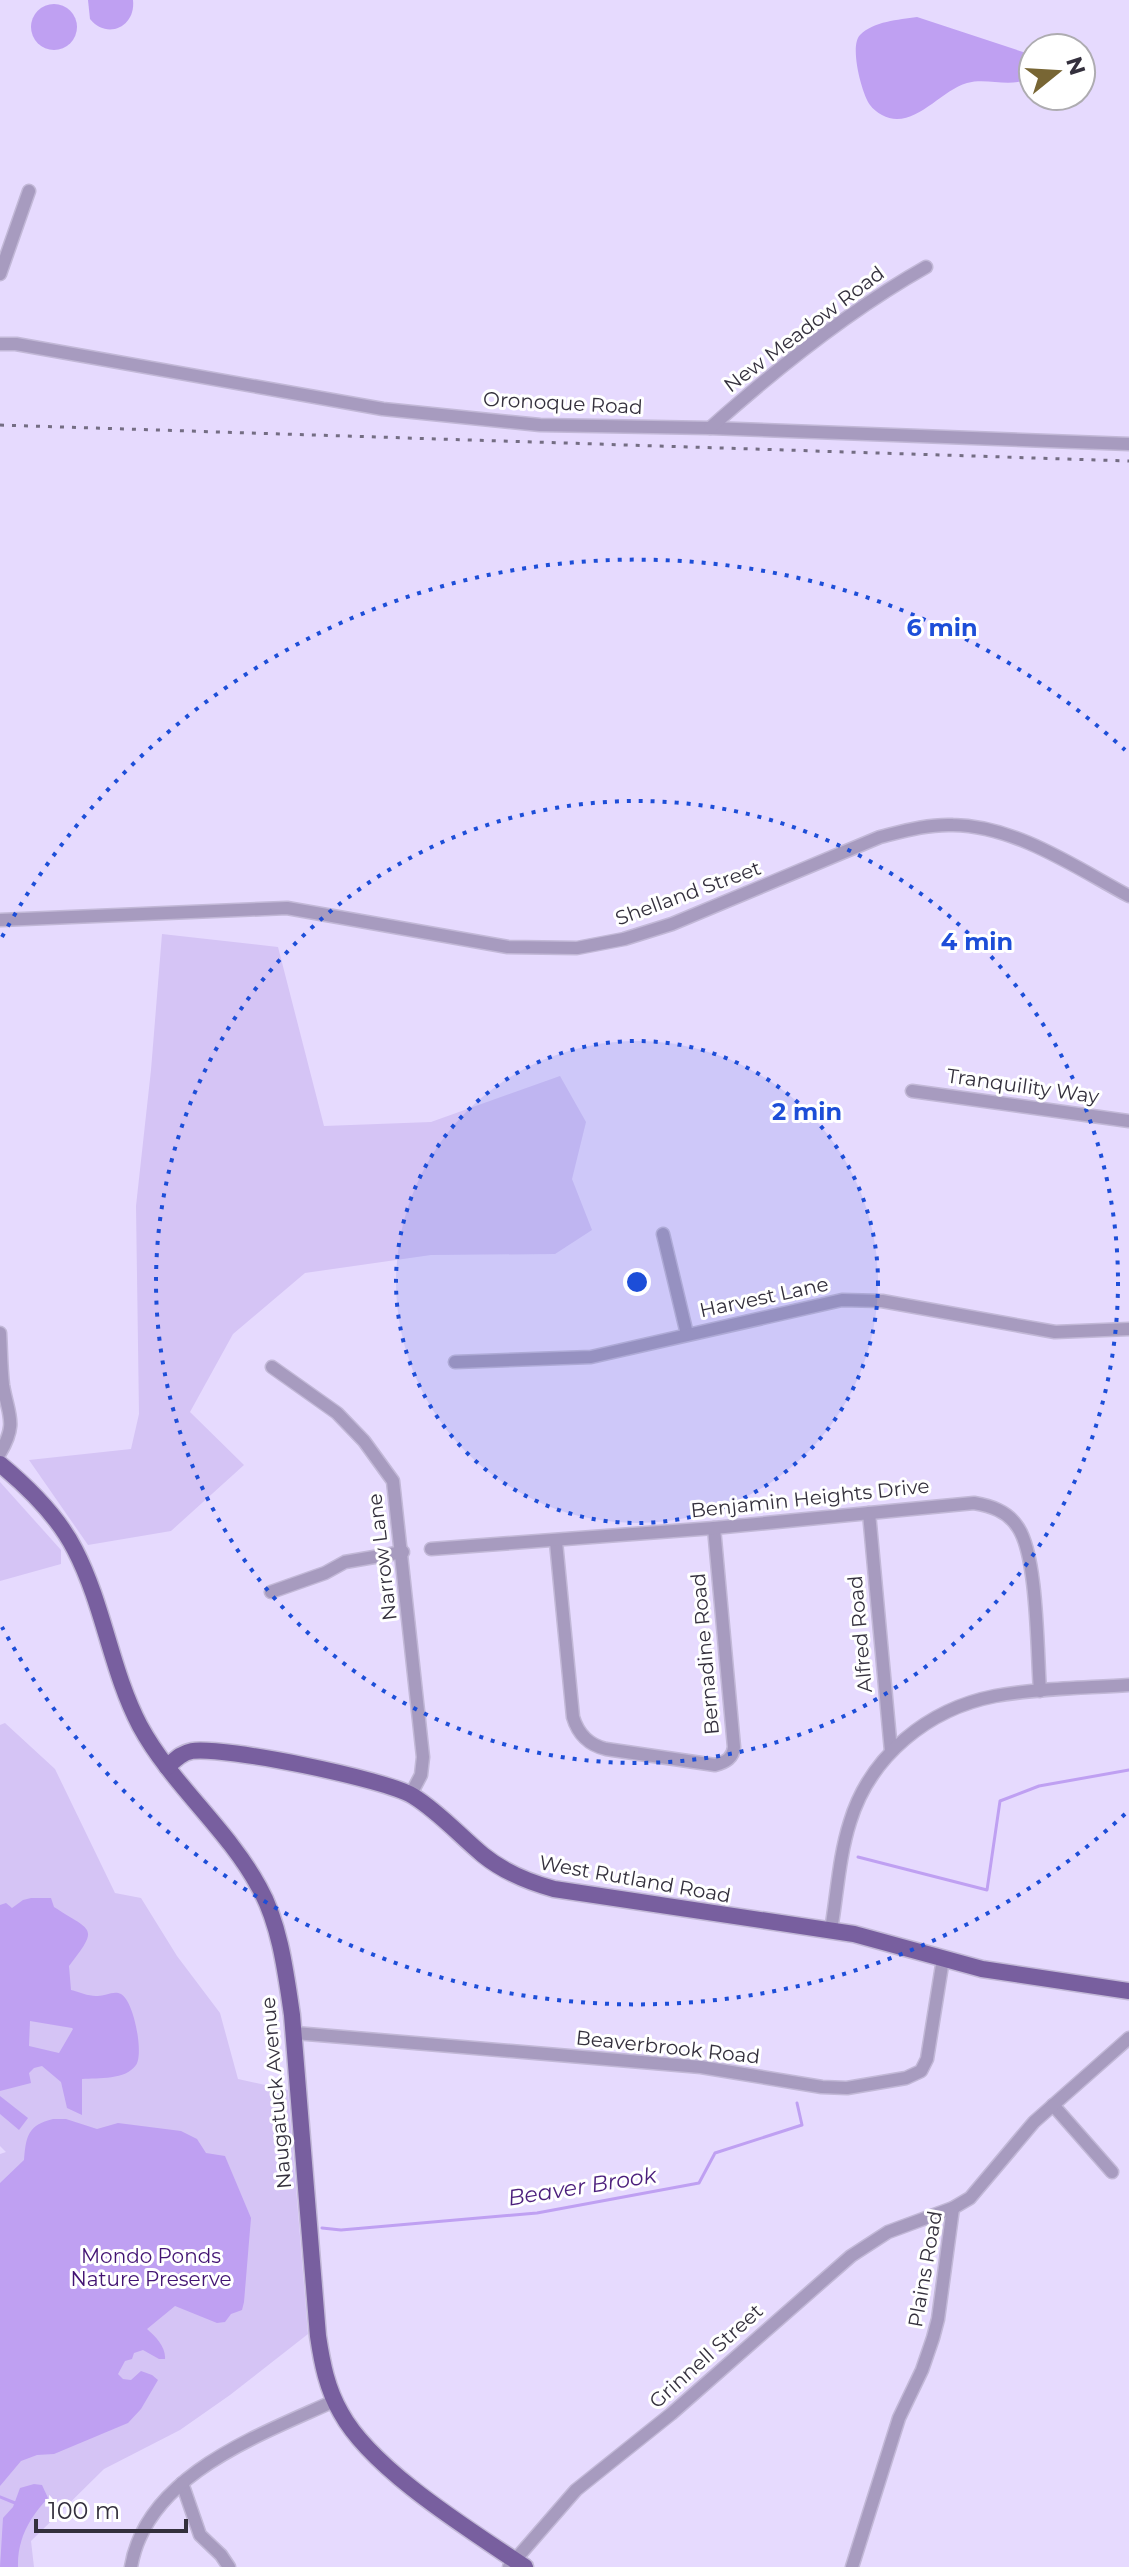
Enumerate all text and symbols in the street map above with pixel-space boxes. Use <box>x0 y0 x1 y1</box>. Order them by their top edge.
north arrow <box>1017 32 1097 112</box>
text: N <box>1060 53 1091 79</box>
street label: New Meadow Road <box>719 261 889 397</box>
street label: Oronoque Road <box>483 387 643 419</box>
text: 6 min <box>906 613 978 642</box>
street label: Shelland Street <box>612 856 764 930</box>
text: 4 min <box>941 927 1013 956</box>
street label: Tranquility Way <box>945 1063 1101 1109</box>
text: 2 min <box>772 1097 842 1126</box>
centre of rings <box>623 1268 651 1296</box>
street label: Harvest Lane <box>697 1272 831 1322</box>
street label: Benjamin Heights Drive <box>690 1474 930 1522</box>
street label: Narrow Lane <box>362 1492 402 1622</box>
street label: Bernadine Road <box>686 1572 724 1736</box>
street label: Alfred Road <box>843 1574 877 1694</box>
street label: West Rutland Road <box>537 1850 733 1908</box>
street label: Naugatuck Avenue <box>256 1996 296 2190</box>
street label: Beaverbrook Road <box>575 2025 761 2069</box>
water label: Beaver Brook <box>506 2161 659 2212</box>
street label: Plains Road <box>903 2209 947 2329</box>
park label: Mondo Ponds Nature Preserve <box>70 2244 232 2291</box>
street label: Grinnell Street <box>644 2299 768 2413</box>
scale bar <box>36 2483 186 2533</box>
text: 100 m <box>48 2496 120 2525</box>

